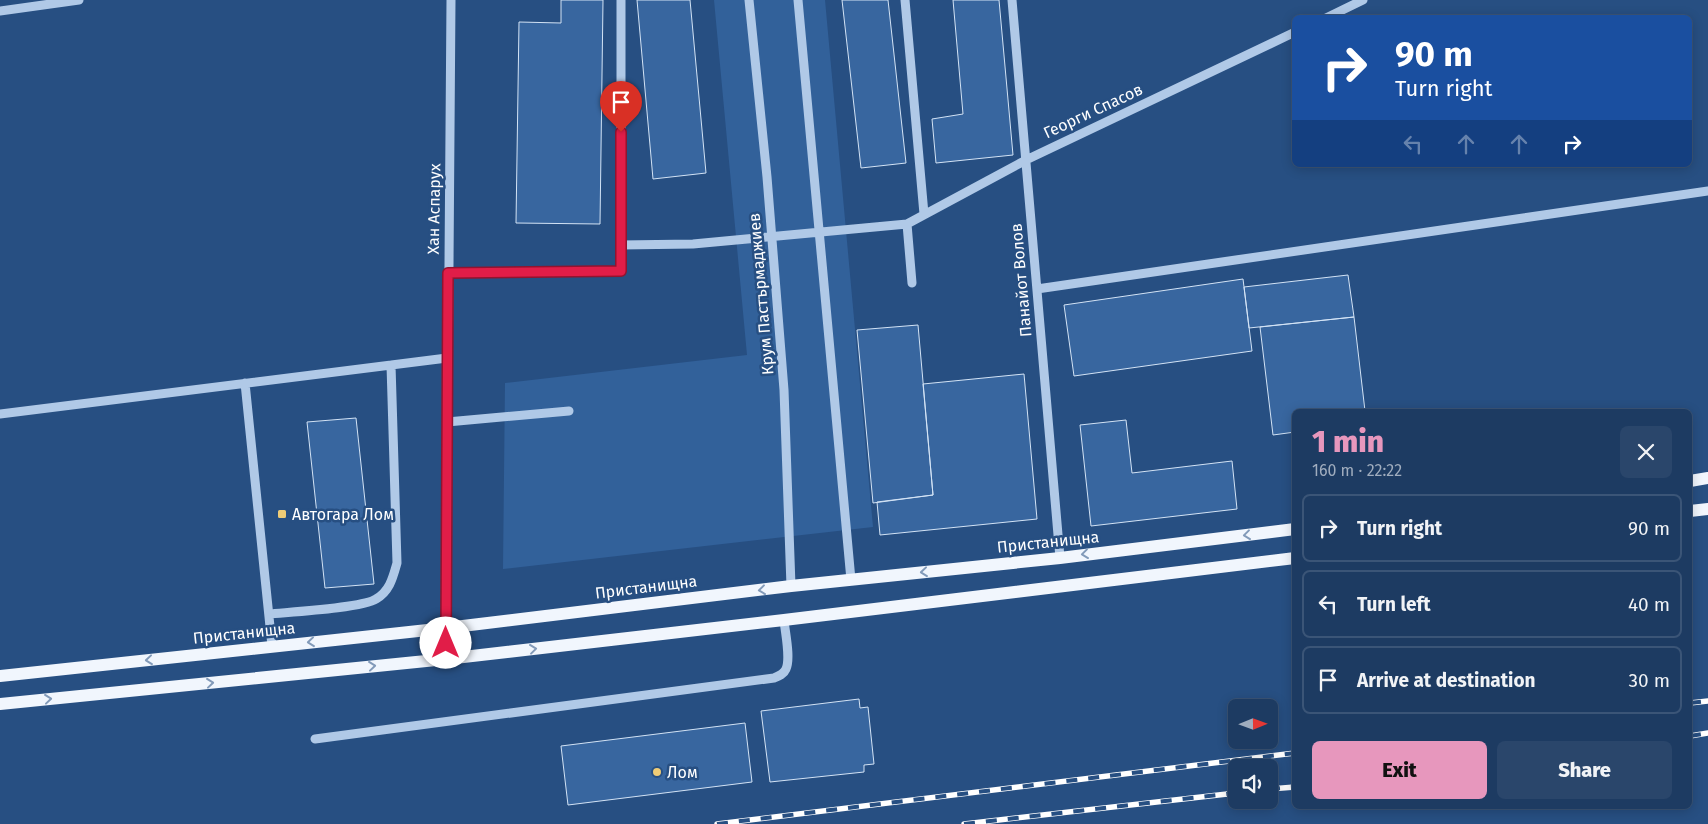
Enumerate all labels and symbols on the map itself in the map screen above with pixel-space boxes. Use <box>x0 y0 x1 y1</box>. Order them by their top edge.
street label: Георги Спасов <box>1040 80 1146 142</box>
pin <box>600 81 642 132</box>
street label: Хан Аспарух <box>424 163 444 255</box>
street label: Крум Пастърмаджиев <box>744 212 778 376</box>
street label: Панайот Волов <box>1007 222 1035 338</box>
place label: Автогара Лом <box>292 505 394 524</box>
marker: Автогара Лом <box>276 508 288 520</box>
street label: Пристанищна <box>996 527 1100 557</box>
one-way arrow <box>1242 529 1250 540</box>
one-way arrow <box>1081 548 1089 559</box>
one-way arrow <box>919 566 927 577</box>
street label: Пристанищна <box>594 571 698 603</box>
one-way arrow <box>758 584 766 595</box>
position arrow <box>419 616 471 668</box>
street label: Пристанищна <box>192 618 296 648</box>
one-way arrow <box>306 636 314 647</box>
one-way arrow <box>530 644 538 655</box>
one-way arrow <box>145 654 153 665</box>
one-way arrow <box>368 661 376 672</box>
one-way arrow <box>206 678 214 689</box>
one-way arrow <box>45 694 53 705</box>
north arrow <box>1228 699 1278 749</box>
place label: Лом <box>667 763 698 782</box>
marker: Лом <box>651 766 663 778</box>

